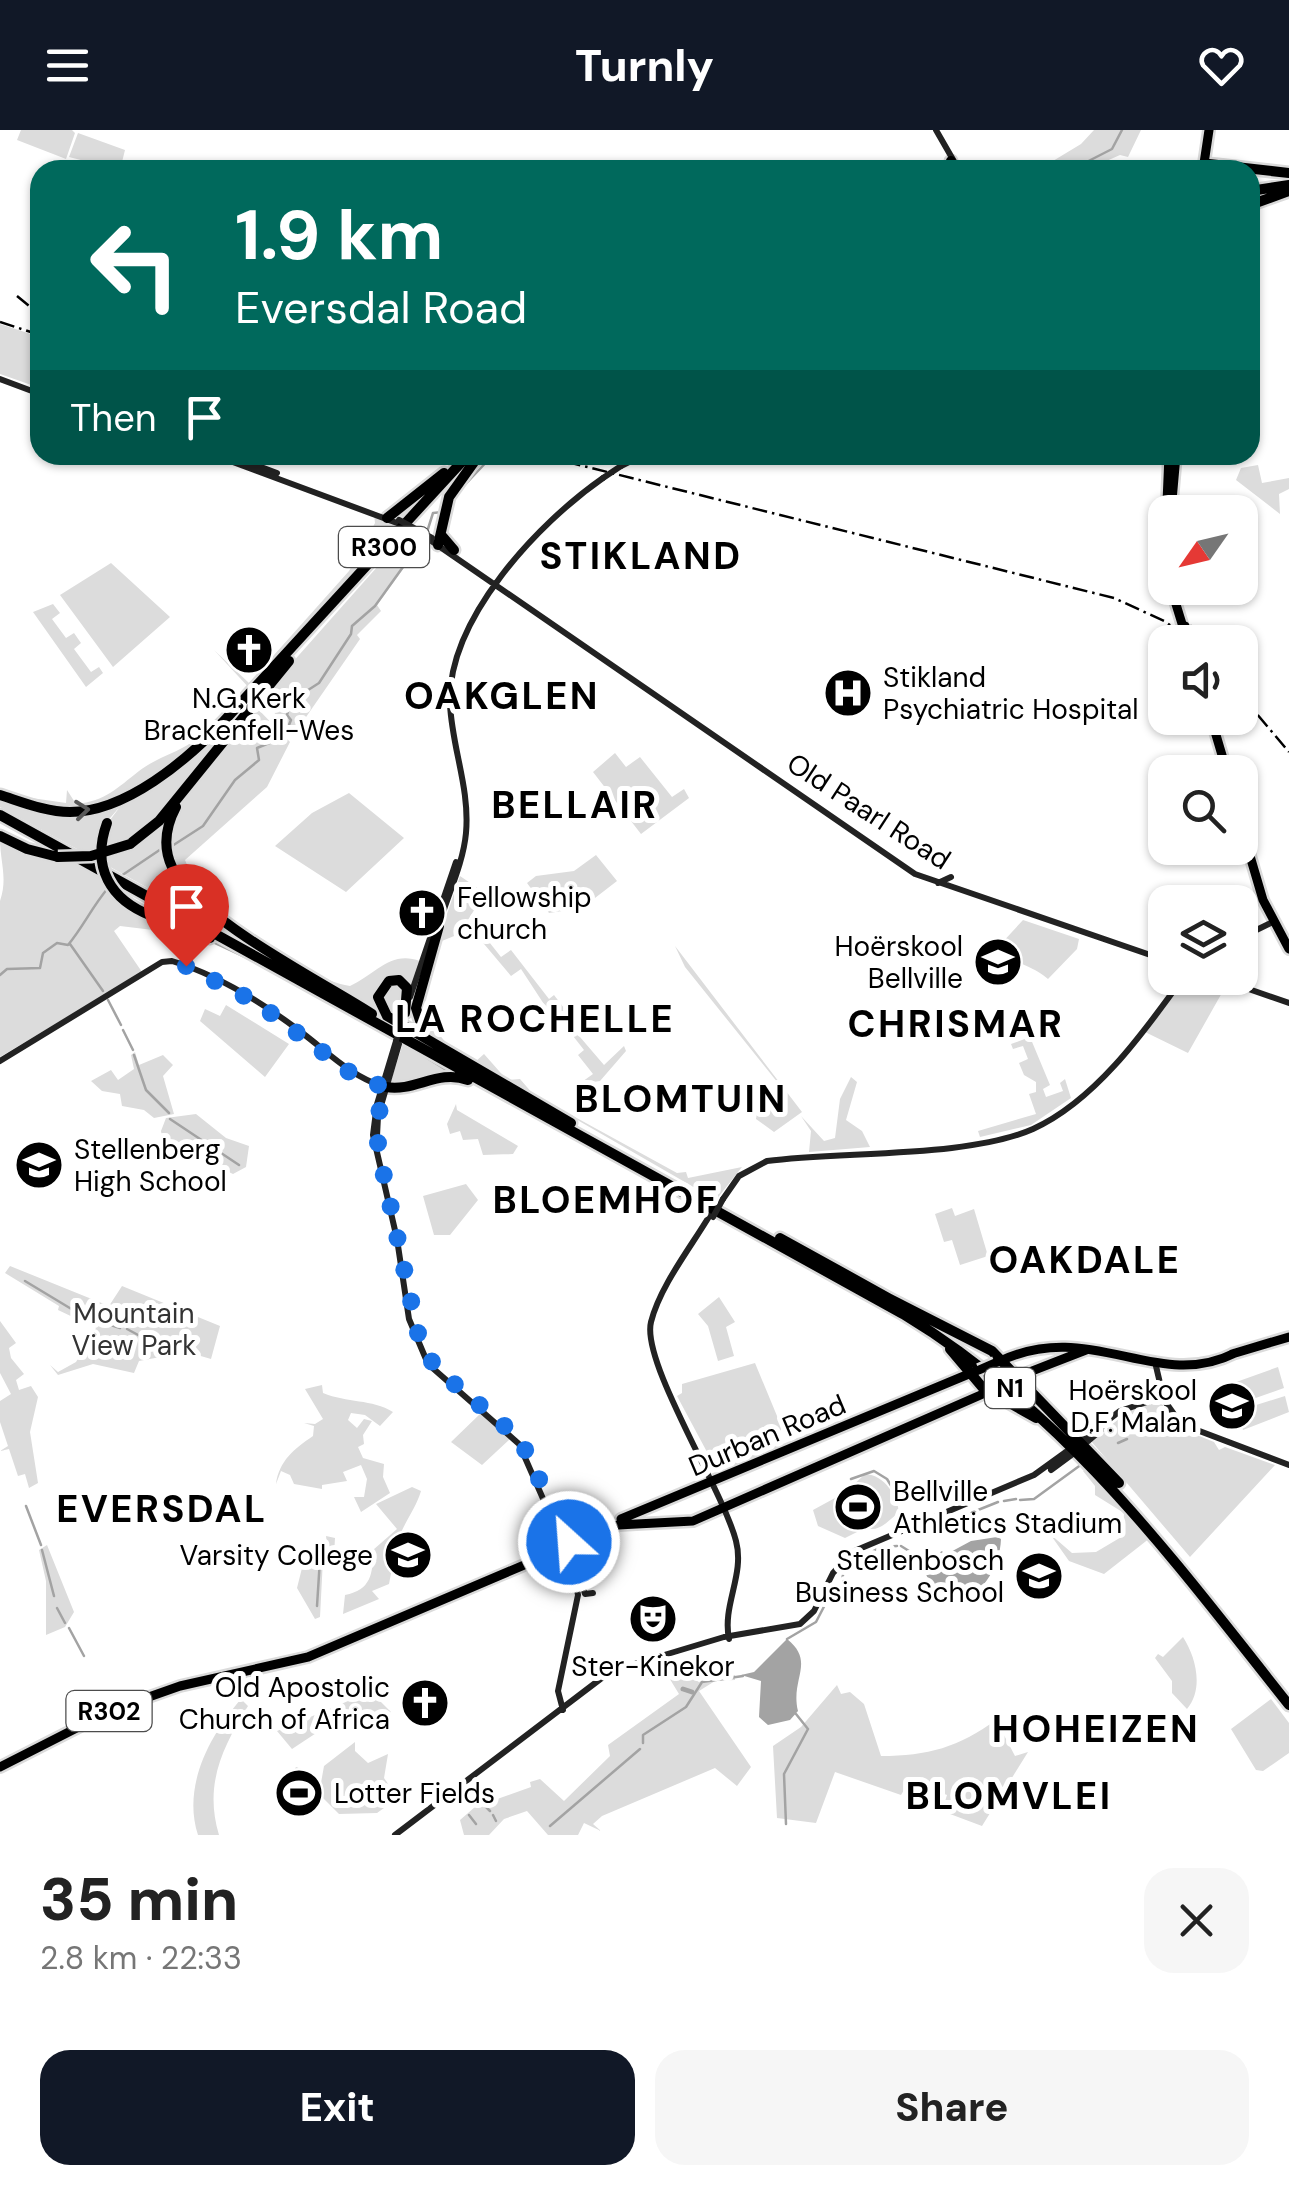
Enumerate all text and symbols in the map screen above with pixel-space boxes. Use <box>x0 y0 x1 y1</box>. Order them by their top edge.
text: Turnly <box>575 36 714 95</box>
icon: menu <box>40 38 95 93</box>
icon: heart <box>1194 38 1249 93</box>
text: 1.9 km <box>235 190 443 281</box>
icon: left <box>70 200 200 330</box>
text: Eversdal Road <box>235 278 527 337</box>
icon: arrive <box>177 390 232 445</box>
text: Then <box>70 393 157 443</box>
north arrow <box>1148 495 1258 605</box>
map controls <box>1148 495 1258 995</box>
road number: R300 <box>339 527 429 567</box>
district label: STIKLAND <box>539 531 743 581</box>
church icon: N.G. Kerk Brackenfell-Wes <box>223 624 275 676</box>
button: sound <box>1148 625 1258 735</box>
place label: Stikland Psychiatric Hospital <box>883 659 1139 728</box>
hospital icon: Stikland Psychiatric Hospital <box>822 667 874 719</box>
district label: OAKGLEN <box>404 671 600 721</box>
place label: N.G. Kerk Brackenfell-Wes <box>144 680 354 749</box>
street label: Old Paarl Road <box>780 745 958 878</box>
button: search <box>1148 755 1258 865</box>
district label: BELLAIR <box>491 780 659 830</box>
one-way arrow <box>75 800 91 821</box>
pin <box>144 864 229 967</box>
icon: arrive <box>159 879 214 934</box>
place label: Fellowship church <box>457 879 592 948</box>
button: layers <box>1148 885 1258 995</box>
church icon: Fellowship church <box>396 887 448 939</box>
place label: Hoërskool Bellville <box>834 928 963 997</box>
school or university icon: Hoërskool Bellville <box>972 936 1024 988</box>
district label: LA ROCHELLE <box>395 994 675 1044</box>
district label: CHRISMAR <box>847 999 1065 1049</box>
district label: BLOMTUIN <box>574 1074 788 1124</box>
place label: Stellenberg High School <box>74 1131 227 1200</box>
school or university icon: Stellenberg High School <box>13 1139 65 1191</box>
district label: BLOEMHOF <box>493 1175 719 1225</box>
district label: OAKDALE <box>989 1235 1181 1285</box>
park label: Mountain View Park <box>72 1295 196 1364</box>
road number: N1 <box>985 1368 1035 1408</box>
place label: Hoërskool D.F. Malan <box>1068 1372 1197 1441</box>
school or university icon: Hoërskool D.F. Malan <box>1206 1380 1258 1432</box>
street label: Durban Road <box>683 1386 851 1485</box>
place label: Bellville Athletics Stadium <box>893 1473 1122 1542</box>
sports icon: Bellville Athletics Stadium <box>832 1481 884 1533</box>
district label: EVERSDAL <box>56 1484 268 1534</box>
position arrow <box>517 1490 621 1594</box>
school or university icon: Varsity College <box>382 1529 434 1581</box>
place label: Varsity College <box>180 1537 373 1574</box>
place label: Stellenbosch Business School <box>795 1542 1004 1611</box>
school or university icon: Stellenbosch Business School <box>1013 1550 1065 1602</box>
theatre icon: Ster-Kinekor <box>627 1593 679 1645</box>
place label: Ster-Kinekor <box>571 1648 735 1685</box>
place label: Old Apostolic Church of Africa <box>179 1669 390 1738</box>
church icon: Old Apostolic Church of Africa <box>399 1677 451 1729</box>
road number: R302 <box>66 1691 152 1731</box>
district label: HOHEIZEN <box>992 1704 1200 1754</box>
sports icon: Lotter Fields <box>273 1767 325 1819</box>
district label: BLOMVLEI <box>905 1771 1113 1821</box>
place label: Lotter Fields <box>334 1775 495 1812</box>
text: 35 min <box>40 1860 238 1939</box>
button: close <box>1144 1868 1249 1973</box>
text: 2.8 km · 22:33 <box>40 1937 242 1979</box>
button: Exit <box>40 2050 635 2165</box>
button: Share <box>655 2050 1249 2165</box>

